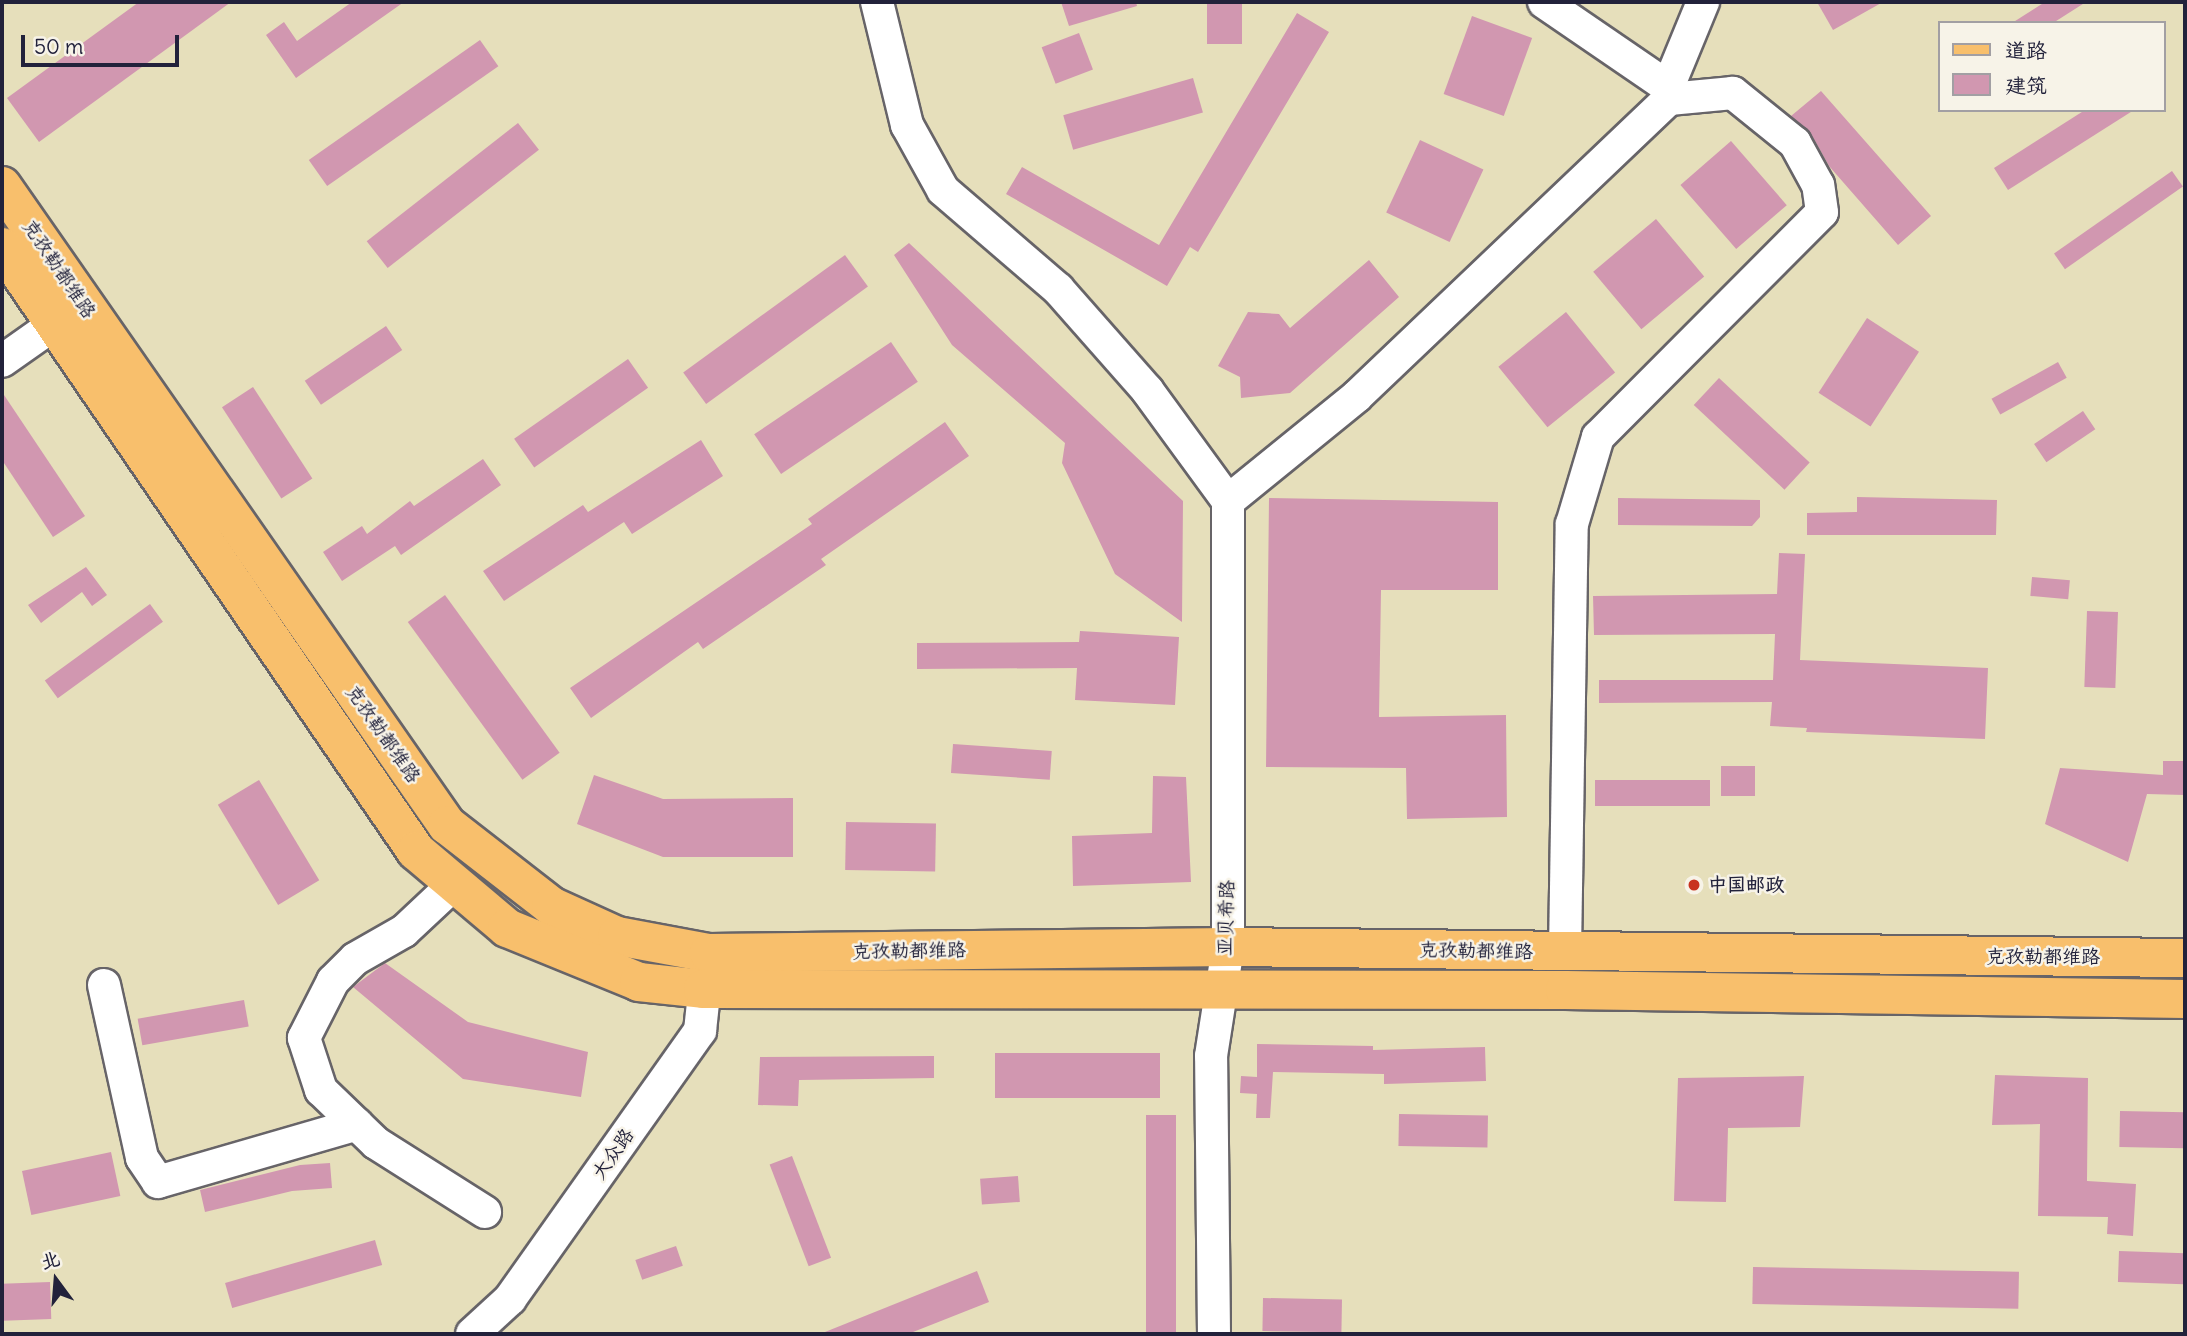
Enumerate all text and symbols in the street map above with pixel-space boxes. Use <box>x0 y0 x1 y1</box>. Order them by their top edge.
scale bar <box>24 21 182 65</box>
legend <box>1938 21 2166 112</box>
text: 50 m <box>34 33 83 60</box>
text: 道路 <box>2005 37 2047 64</box>
text: 建筑 <box>2005 72 2047 99</box>
street label: 克孜勒都维路 <box>18 215 100 323</box>
street label: 克孜勒都维路 <box>341 681 425 787</box>
place label: 中国邮政 <box>1708 874 1784 896</box>
marker: 中国邮政 <box>1686 877 1702 893</box>
street label: 亚贝希路 <box>1213 880 1239 956</box>
street label: 克孜勒都维路 <box>852 939 966 963</box>
street label: 克孜勒都维路 <box>1419 939 1533 963</box>
street label: 克孜勒都维路 <box>1986 946 2100 968</box>
street label: 大众路 <box>587 1124 639 1184</box>
north arrow <box>21 1245 91 1315</box>
text: 北 <box>38 1246 63 1274</box>

